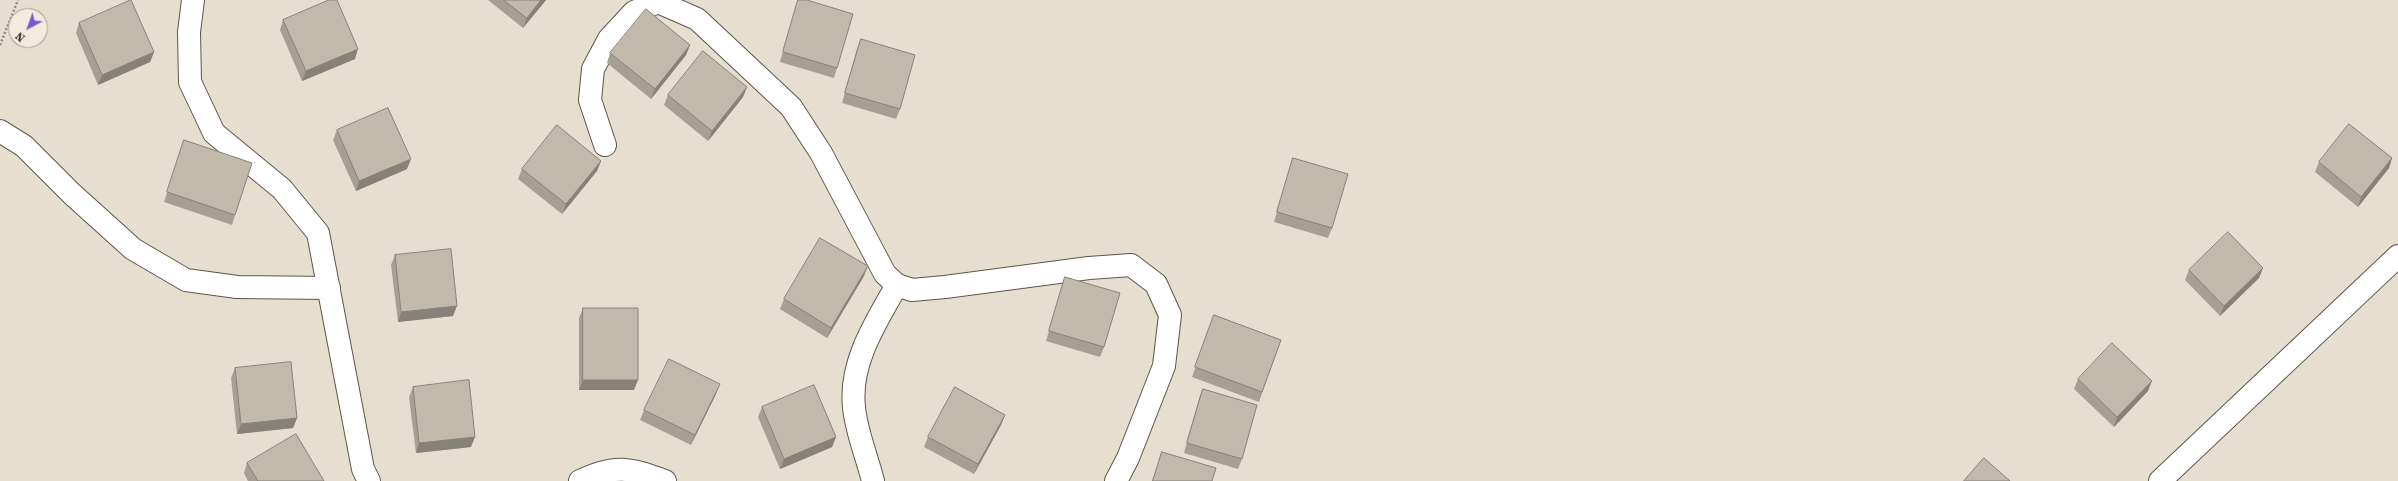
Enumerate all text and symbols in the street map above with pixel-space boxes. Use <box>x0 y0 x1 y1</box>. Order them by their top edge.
north arrow <box>8 8 48 48</box>
text: N <box>13 28 28 45</box>

